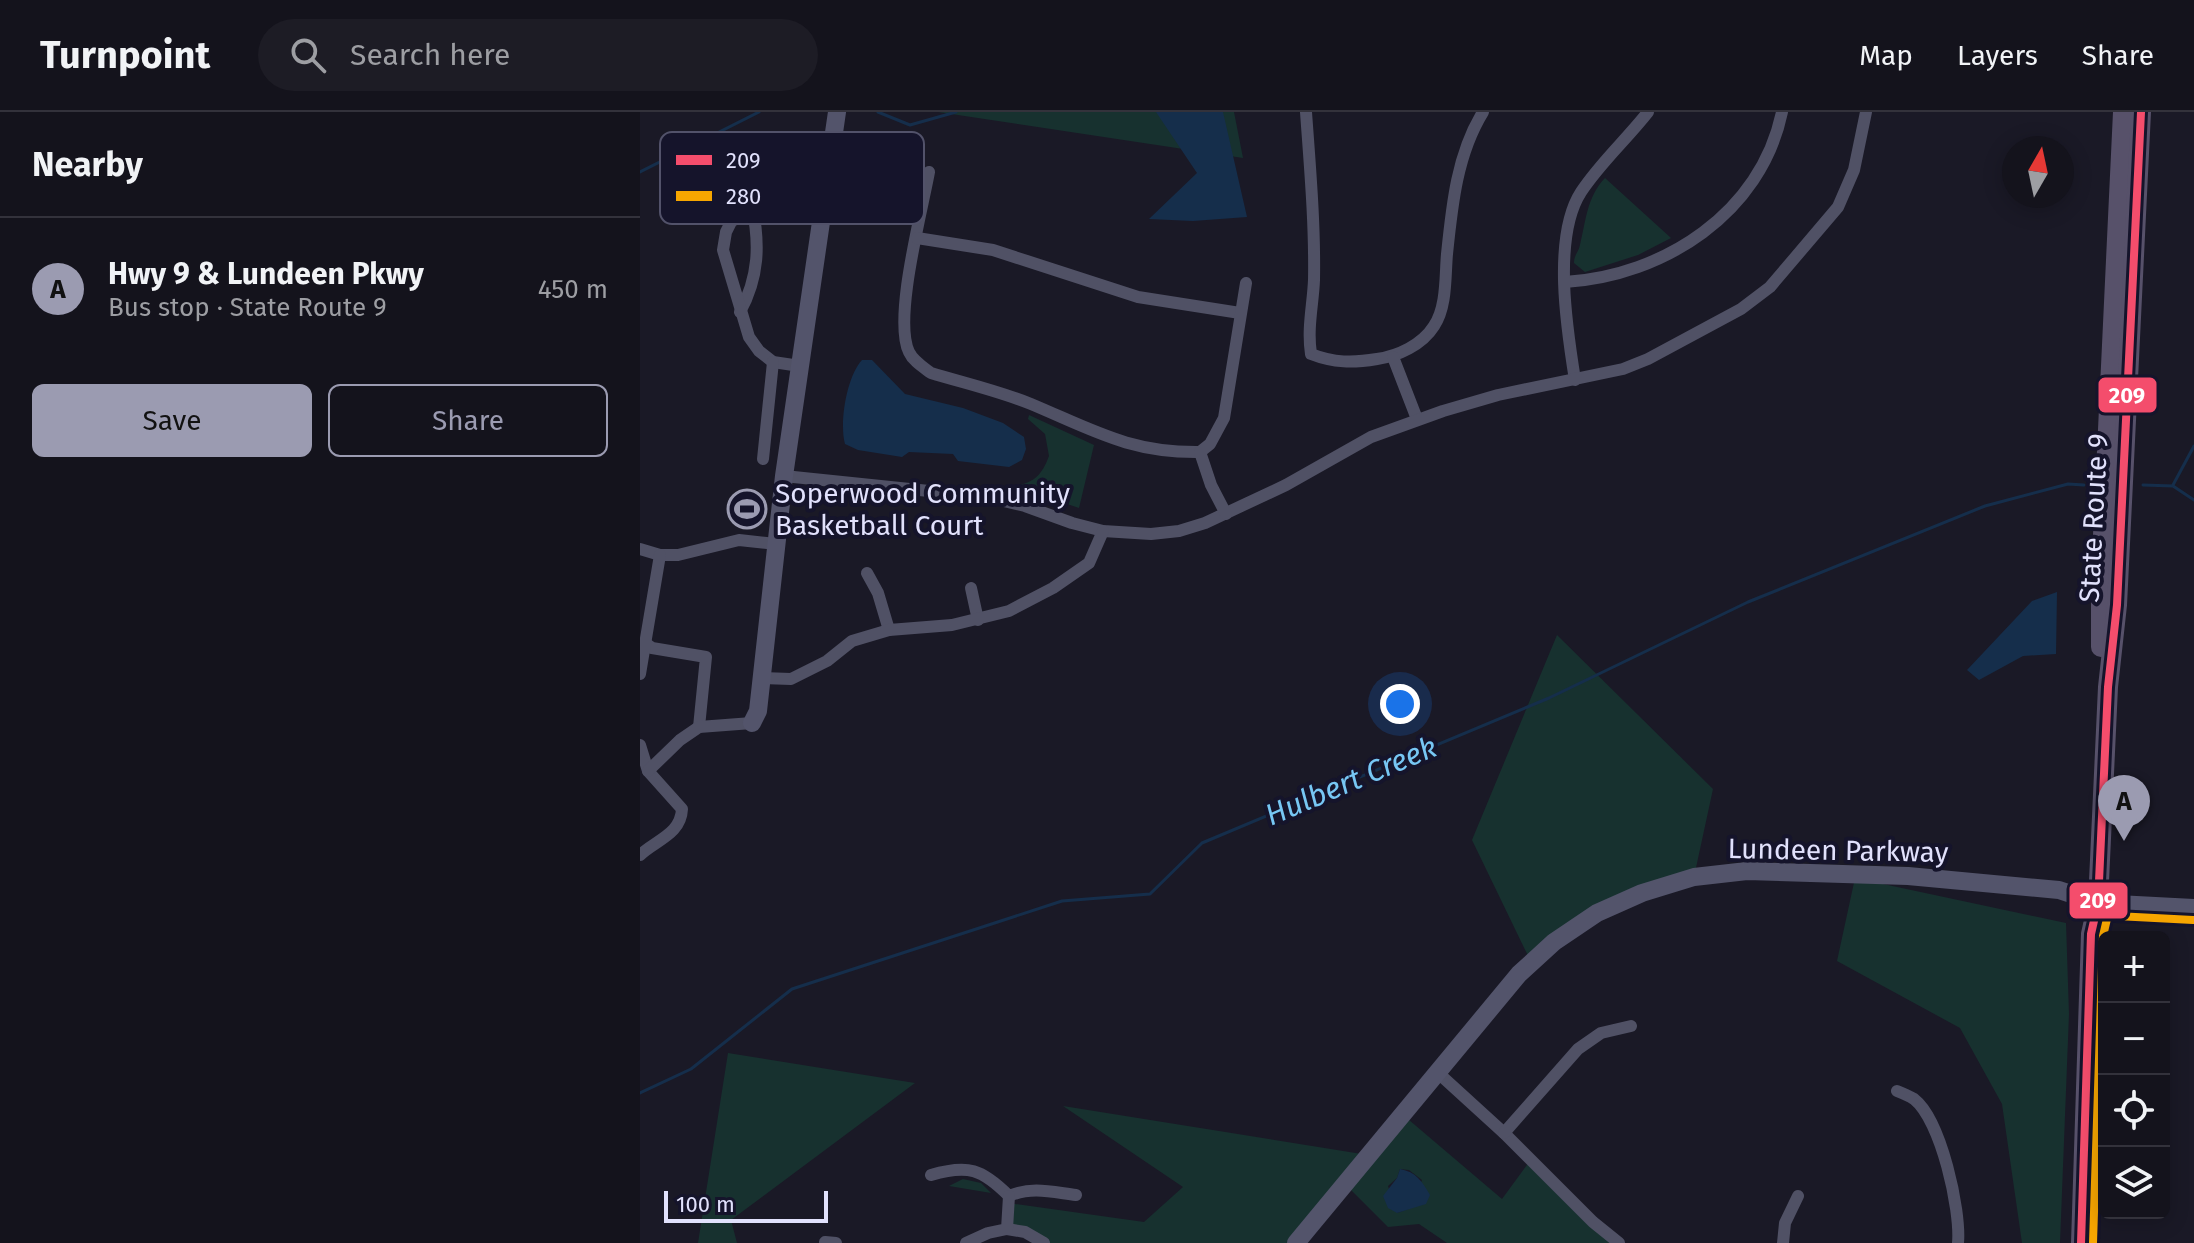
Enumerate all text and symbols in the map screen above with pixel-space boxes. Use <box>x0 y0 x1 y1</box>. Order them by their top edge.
search box <box>258 19 818 91</box>
text: Turnpoint <box>40 32 210 78</box>
icon: search <box>286 33 330 77</box>
text: Search here <box>350 37 510 73</box>
text: Map <box>1859 39 1913 72</box>
text: Layers <box>1957 39 2038 72</box>
text: Share <box>2082 39 2154 72</box>
legend <box>660 132 924 224</box>
north arrow <box>2002 136 2074 208</box>
text: Nearby <box>32 144 143 185</box>
text: 209 <box>726 147 761 174</box>
text: 280 <box>726 183 761 210</box>
text: Hwy 9 & Lundeen Pkwy <box>108 256 424 292</box>
text: A <box>50 274 66 305</box>
text: 450 m <box>538 274 608 305</box>
text: Bus stop · State Route 9 <box>108 292 387 323</box>
line badge: 209 <box>2097 376 2158 414</box>
text: 209 <box>2109 382 2145 409</box>
button: Save <box>32 384 312 457</box>
button: Share <box>328 384 608 457</box>
street label: State Route 9 <box>2073 433 2114 603</box>
place label: Soperwood Community Basketball Court <box>775 477 1070 542</box>
sports icon: Soperwood Community Basketball Court <box>726 488 768 530</box>
your location <box>1380 684 1420 724</box>
water label: Hulbert Creek <box>1260 729 1442 833</box>
pin: A <box>2098 775 2150 841</box>
street label: Lundeen Parkway <box>1727 832 1949 869</box>
line badge: 209 <box>2068 881 2129 920</box>
text: 209 <box>2080 887 2116 914</box>
map controls <box>2098 931 2170 1219</box>
button: + <box>2098 931 2170 1003</box>
button: − <box>2098 1003 2170 1075</box>
button: locate <box>2098 1075 2170 1147</box>
button: layers <box>2098 1147 2170 1219</box>
scale bar <box>664 1187 828 1223</box>
text: 100 m <box>676 1191 735 1218</box>

